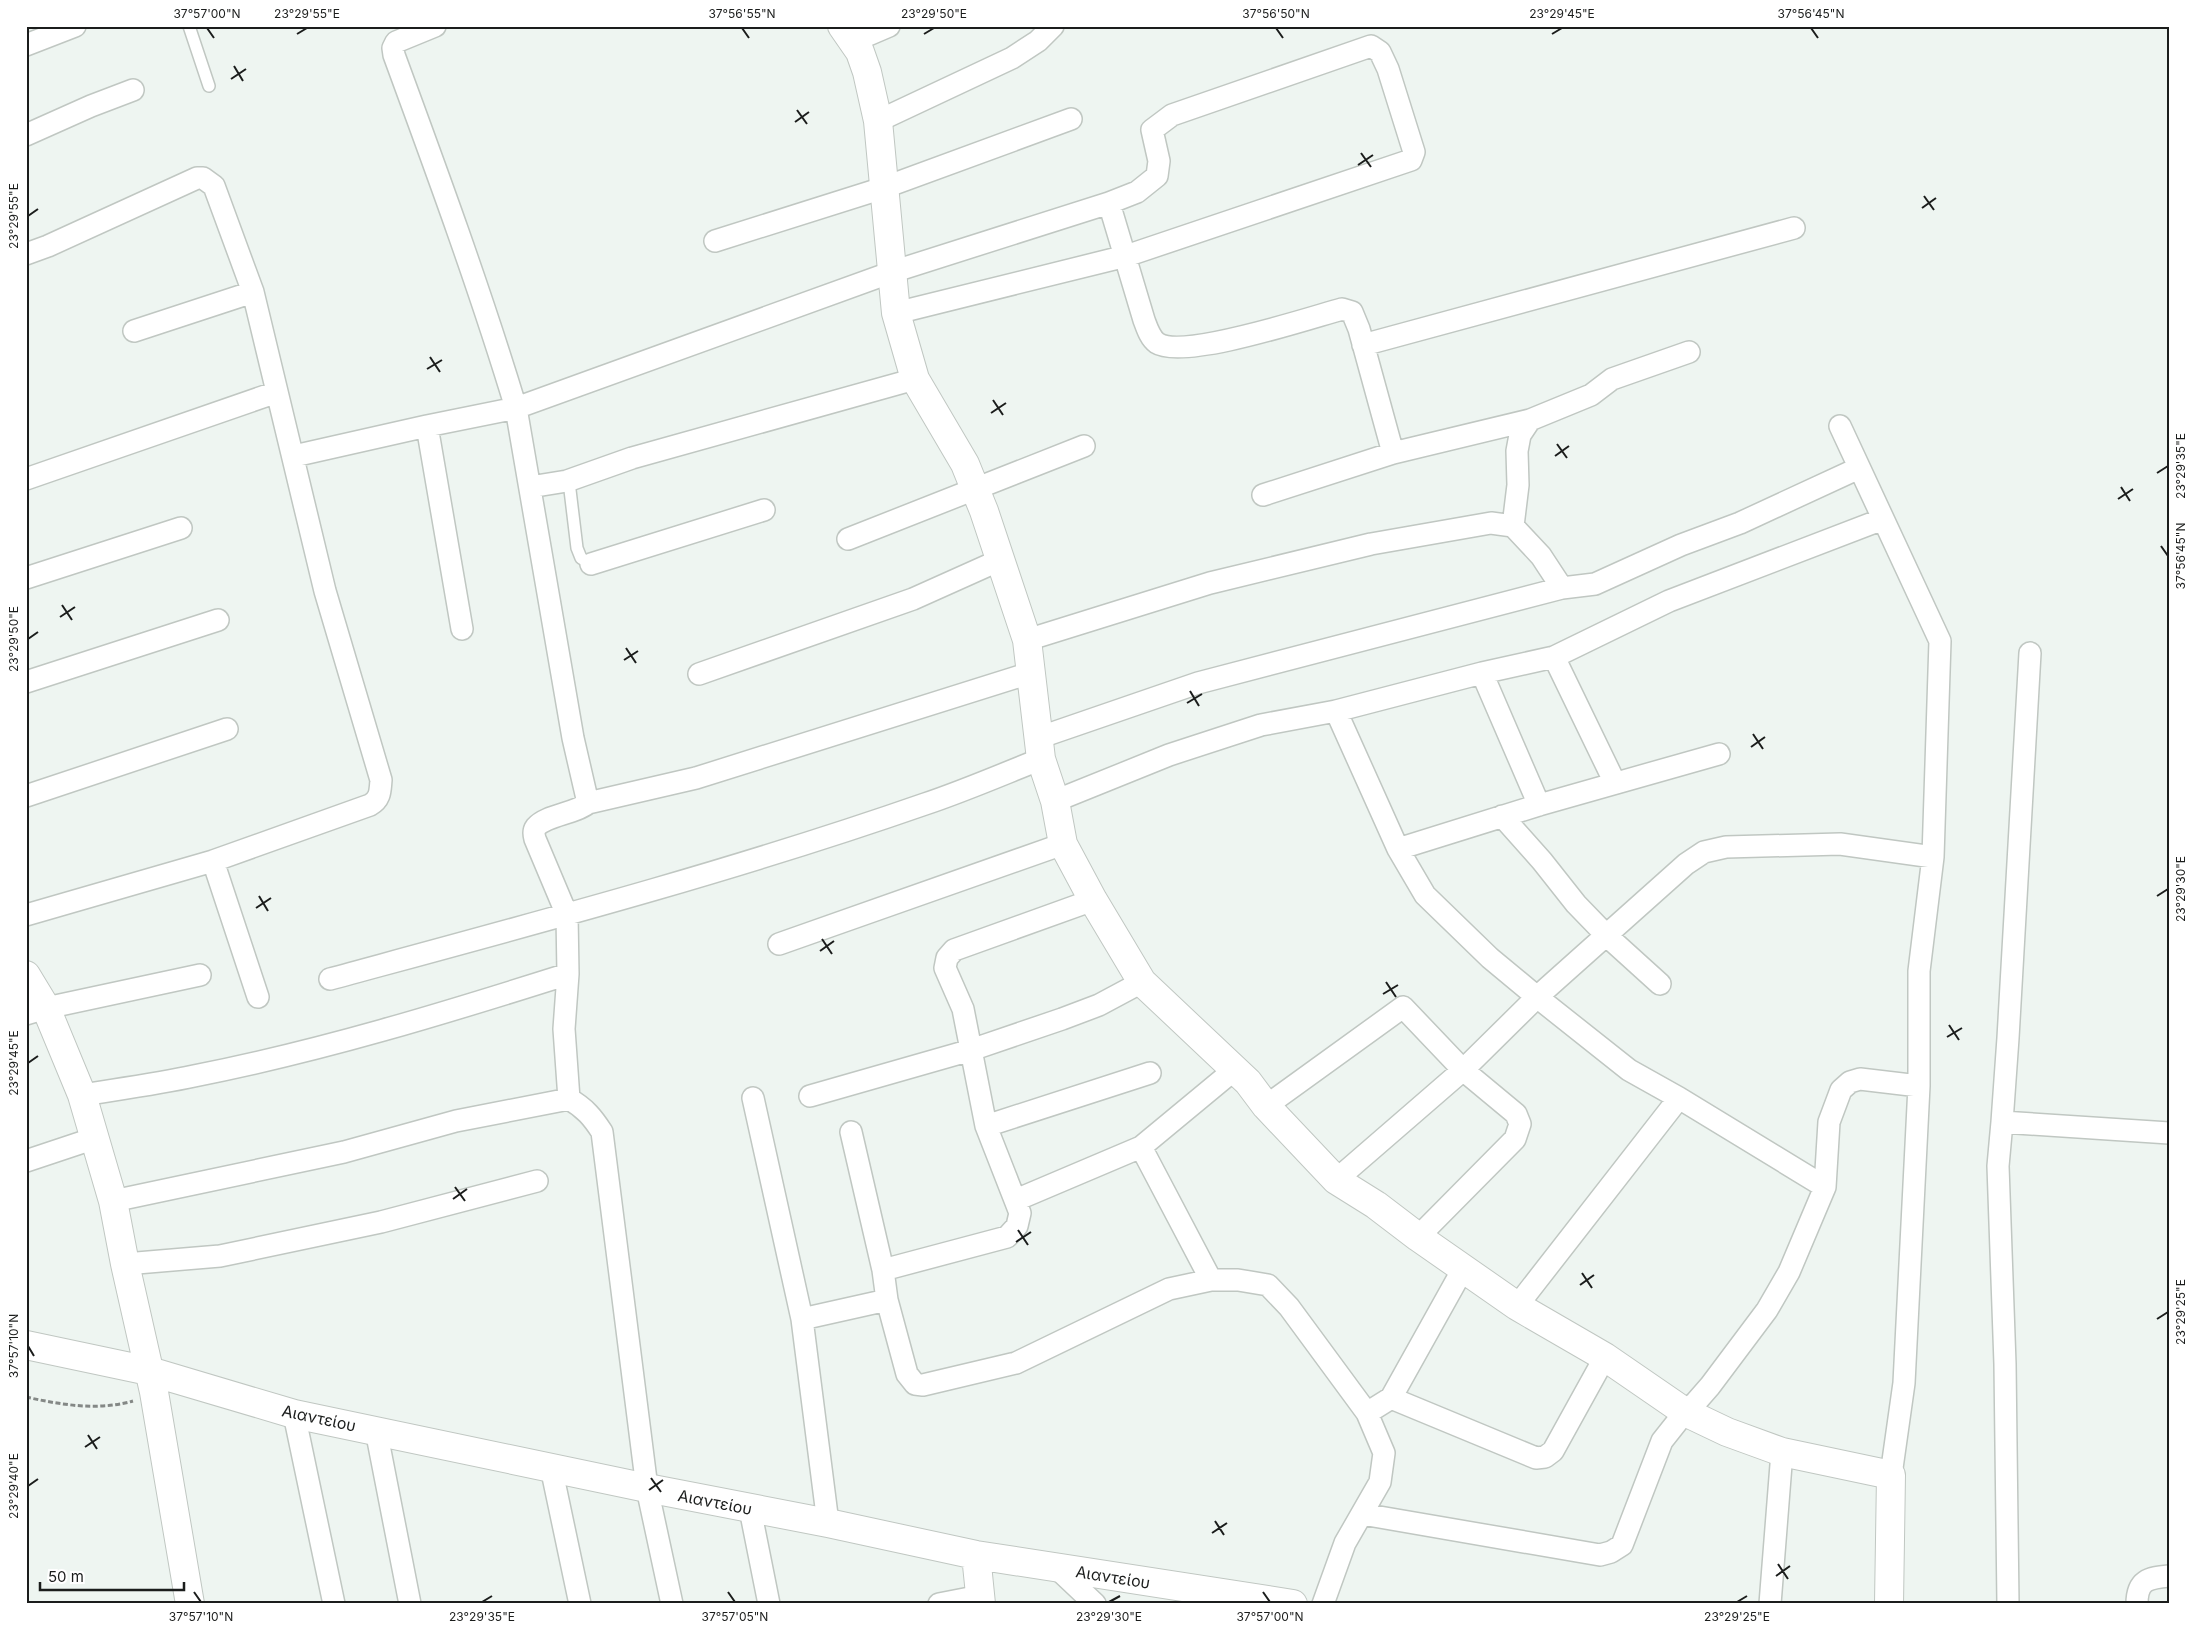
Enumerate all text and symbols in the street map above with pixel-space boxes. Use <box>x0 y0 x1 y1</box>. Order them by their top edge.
text: 37°57'00"N <box>173 6 241 21</box>
text: 23°29'55"E <box>274 6 340 21</box>
text: 37°56'55"N <box>708 6 776 21</box>
text: 23°29'50"E <box>901 6 967 21</box>
text: 37°56'50"N <box>1242 6 1310 21</box>
text: 23°29'45"E <box>1529 6 1595 21</box>
text: 37°56'45"N <box>1778 6 1844 21</box>
text: 23°29'55"E <box>6 183 21 249</box>
text: 23°29'35"E <box>2173 433 2188 499</box>
text: 37°56'45"N <box>2173 523 2188 589</box>
text: 23°29'50"E <box>6 606 21 672</box>
text: 23°29'30"E <box>2173 856 2188 922</box>
text: 23°29'45"E <box>6 1030 21 1096</box>
text: 23°29'25"E <box>2173 1279 2188 1345</box>
text: 37°57'10"N <box>6 1314 21 1378</box>
street label: Αιαντείου <box>280 1400 358 1436</box>
text: 23°29'40"E <box>6 1453 21 1519</box>
street label: Αιαντείου <box>676 1485 754 1519</box>
scale bar <box>40 1560 184 1592</box>
street label: Αιαντείου <box>1074 1561 1152 1593</box>
text: 50 m <box>48 1567 84 1586</box>
text: 37°57'10"N <box>169 1609 233 1624</box>
text: 23°29'35"E <box>449 1609 515 1624</box>
text: 37°57'05"N <box>702 1609 768 1624</box>
text: 23°29'30"E <box>1076 1609 1142 1624</box>
text: 37°57'00"N <box>1236 1609 1304 1624</box>
text: 23°29'25"E <box>1704 1609 1770 1624</box>

